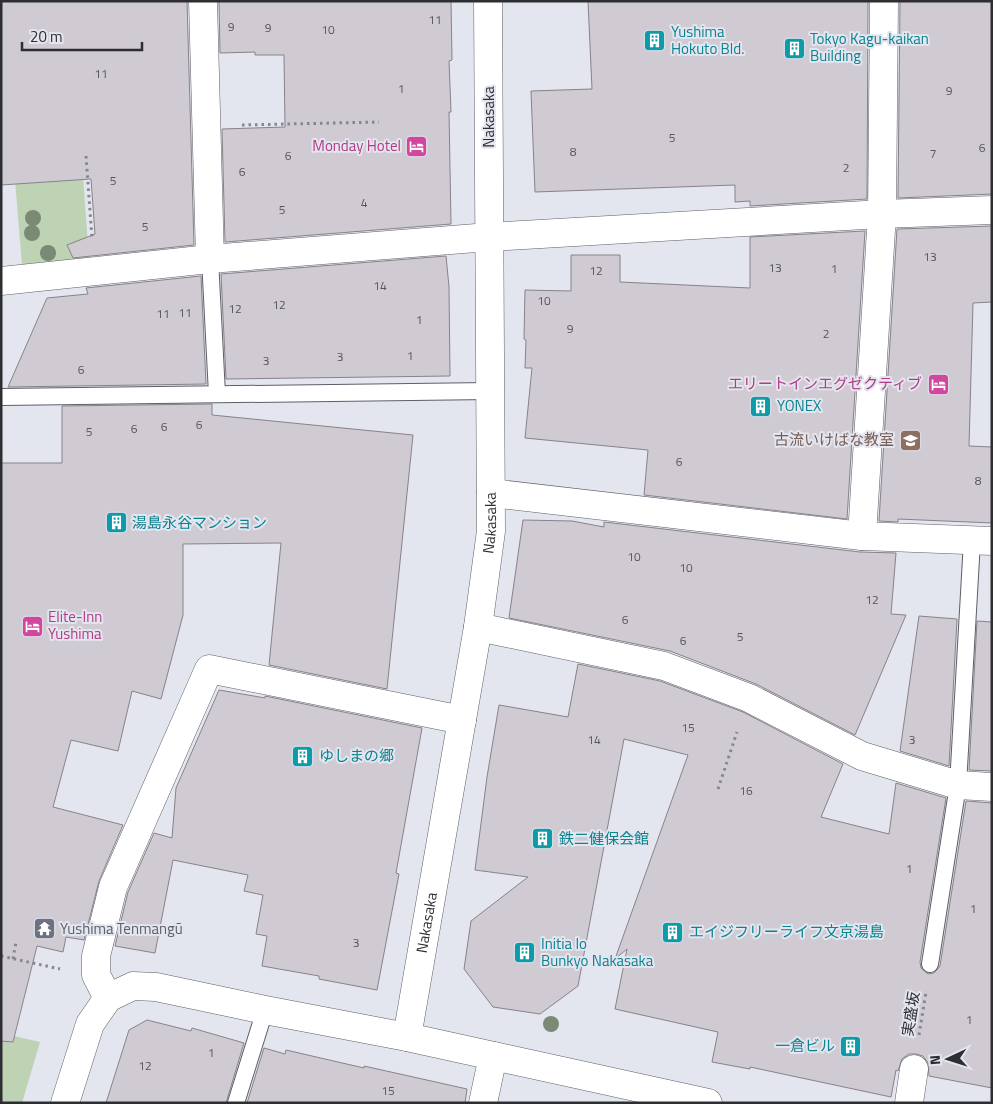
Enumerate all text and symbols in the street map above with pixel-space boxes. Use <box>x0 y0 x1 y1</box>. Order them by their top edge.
house number: 11 <box>428 10 442 29</box>
house number: 9 <box>228 17 235 36</box>
house number: 9 <box>265 18 272 37</box>
scale bar <box>22 20 142 52</box>
house number: 10 <box>321 20 335 39</box>
place label: Yushima Hokuto Bld. <box>671 20 745 60</box>
text: 20 m <box>30 25 63 48</box>
place label: Tokyo Kagu-kaikan Building <box>810 27 929 67</box>
building icon: Yushima Hokuto Bld. <box>643 29 667 53</box>
building icon: Tokyo Kagu-kaikan Building <box>782 36 806 60</box>
house number: 11 <box>94 64 108 83</box>
house number: 1 <box>398 79 404 98</box>
house number: 9 <box>946 81 953 100</box>
street label: Nakasaka <box>477 86 500 148</box>
house number: 5 <box>669 128 676 147</box>
place label: Monday Hotel <box>312 134 401 157</box>
hotel icon: Monday Hotel <box>405 134 429 158</box>
house number: 6 <box>979 138 986 157</box>
house number: 8 <box>570 142 577 161</box>
house number: 7 <box>930 144 936 163</box>
house number: 6 <box>285 146 292 165</box>
house number: 2 <box>843 158 849 177</box>
house number: 6 <box>239 162 246 181</box>
house number: 5 <box>110 171 117 190</box>
house number: 4 <box>361 193 368 212</box>
house number: 5 <box>279 200 286 219</box>
house number: 5 <box>142 217 149 236</box>
house number: 13 <box>923 247 937 266</box>
house number: 13 <box>768 258 782 277</box>
house number: 1 <box>831 259 837 278</box>
house number: 12 <box>589 261 603 280</box>
house number: 14 <box>373 276 387 295</box>
house number: 10 <box>537 291 551 310</box>
house number: 12 <box>272 295 286 314</box>
house number: 12 <box>228 299 242 318</box>
house number: 11 <box>178 303 192 322</box>
house number: 11 <box>156 304 170 323</box>
house number: 1 <box>416 310 422 329</box>
house number: 9 <box>567 319 574 338</box>
house number: 2 <box>823 324 829 343</box>
house number: 1 <box>407 346 413 365</box>
house number: 3 <box>337 347 343 366</box>
house number: 3 <box>263 351 269 370</box>
house number: 6 <box>78 360 85 379</box>
place label: エリートインエグゼクティブ <box>728 372 922 395</box>
hotel icon: エリートインエグゼクティブ <box>926 372 950 396</box>
building icon: YONEX <box>749 394 773 418</box>
place label: YONEX <box>777 394 822 417</box>
house number: 6 <box>196 415 203 434</box>
house number: 6 <box>161 417 168 436</box>
house number: 6 <box>131 419 138 438</box>
house number: 5 <box>86 422 93 441</box>
place label: 古流いけばな教室 <box>774 428 894 451</box>
school or university icon: 古流いけばな教室 <box>898 428 922 452</box>
house number: 6 <box>676 452 683 471</box>
house number: 8 <box>975 471 982 490</box>
street label: Nakasaka <box>476 492 502 555</box>
building icon: 湯島永谷マンション <box>104 511 128 535</box>
place label: 湯島永谷マンション <box>132 511 267 534</box>
house number: 10 <box>627 547 641 566</box>
house number: 10 <box>679 558 693 577</box>
house number: 12 <box>865 590 879 609</box>
place label: Elite-Inn Yushima <box>48 605 102 645</box>
house number: 6 <box>622 610 629 629</box>
hotel icon: Elite-Inn Yushima <box>20 614 44 638</box>
house number: 5 <box>737 627 744 646</box>
house number: 6 <box>680 631 687 650</box>
house number: 15 <box>681 718 695 737</box>
house number: 14 <box>587 730 601 749</box>
house number: 3 <box>909 730 915 749</box>
building icon: ゆしまの郷 <box>291 744 315 768</box>
place label: ゆしまの郷 <box>319 744 394 767</box>
house number: 16 <box>739 781 753 800</box>
building icon: 鉄二健保会館 <box>531 827 555 851</box>
place label: 鉄二健保会館 <box>559 827 649 850</box>
house number: 1 <box>906 859 912 878</box>
street label: Nakasaka <box>410 890 443 955</box>
house number: 1 <box>970 899 976 918</box>
temple icon: Yushima Tenmangū <box>32 917 56 941</box>
place label: Yushima Tenmangū <box>60 917 183 940</box>
building icon: エイジフリーライフ文京湯島 <box>661 920 685 944</box>
place label: エイジフリーライフ文京湯島 <box>689 920 884 943</box>
place label: Initia Io Bunkyo Nakasaka <box>541 932 654 972</box>
house number: 3 <box>353 933 359 952</box>
building icon: Initia Io Bunkyo Nakasaka <box>513 941 537 965</box>
street label: 実盛坂 <box>896 990 925 1038</box>
house number: 1 <box>966 1010 972 1029</box>
place label: 一倉ビル <box>775 1034 835 1057</box>
building icon: 一倉ビル <box>839 1034 863 1058</box>
north arrow <box>923 1034 973 1084</box>
house number: 1 <box>208 1043 214 1062</box>
text: N <box>924 1054 945 1066</box>
house number: 12 <box>138 1056 152 1075</box>
house number: 15 <box>381 1081 395 1100</box>

